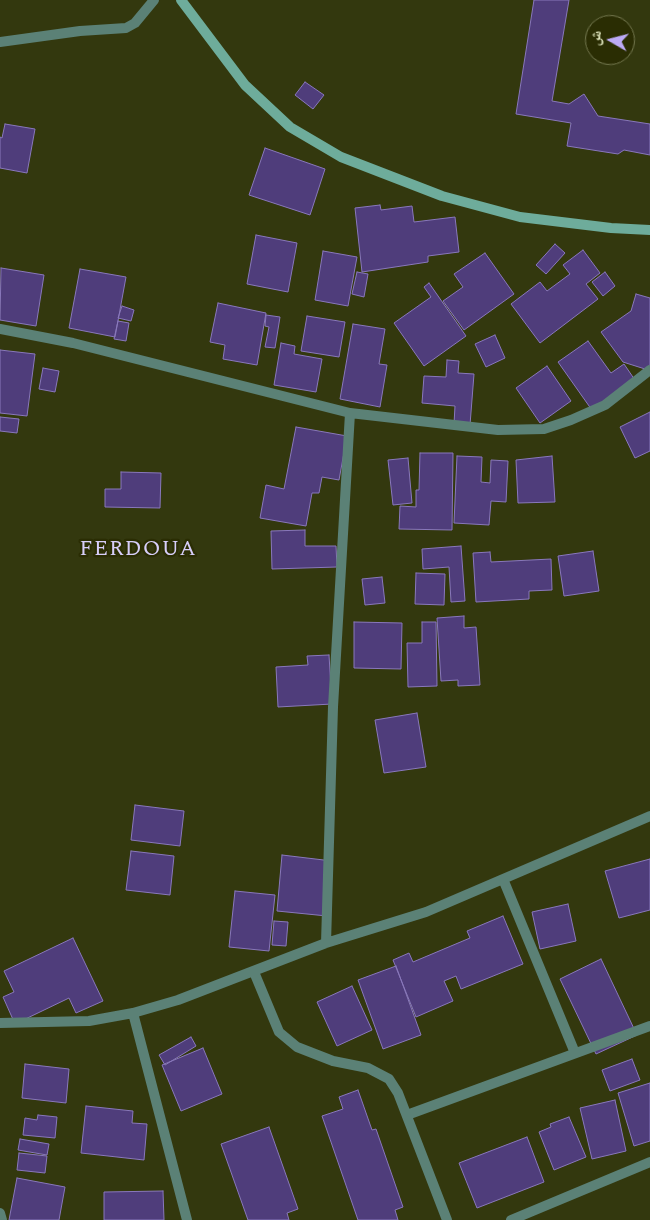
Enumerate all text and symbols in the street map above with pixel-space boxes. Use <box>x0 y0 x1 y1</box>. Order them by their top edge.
north arrow <box>585 15 635 65</box>
text: ش <box>584 29 607 47</box>
district label: FERDOUA <box>78 538 198 564</box>

